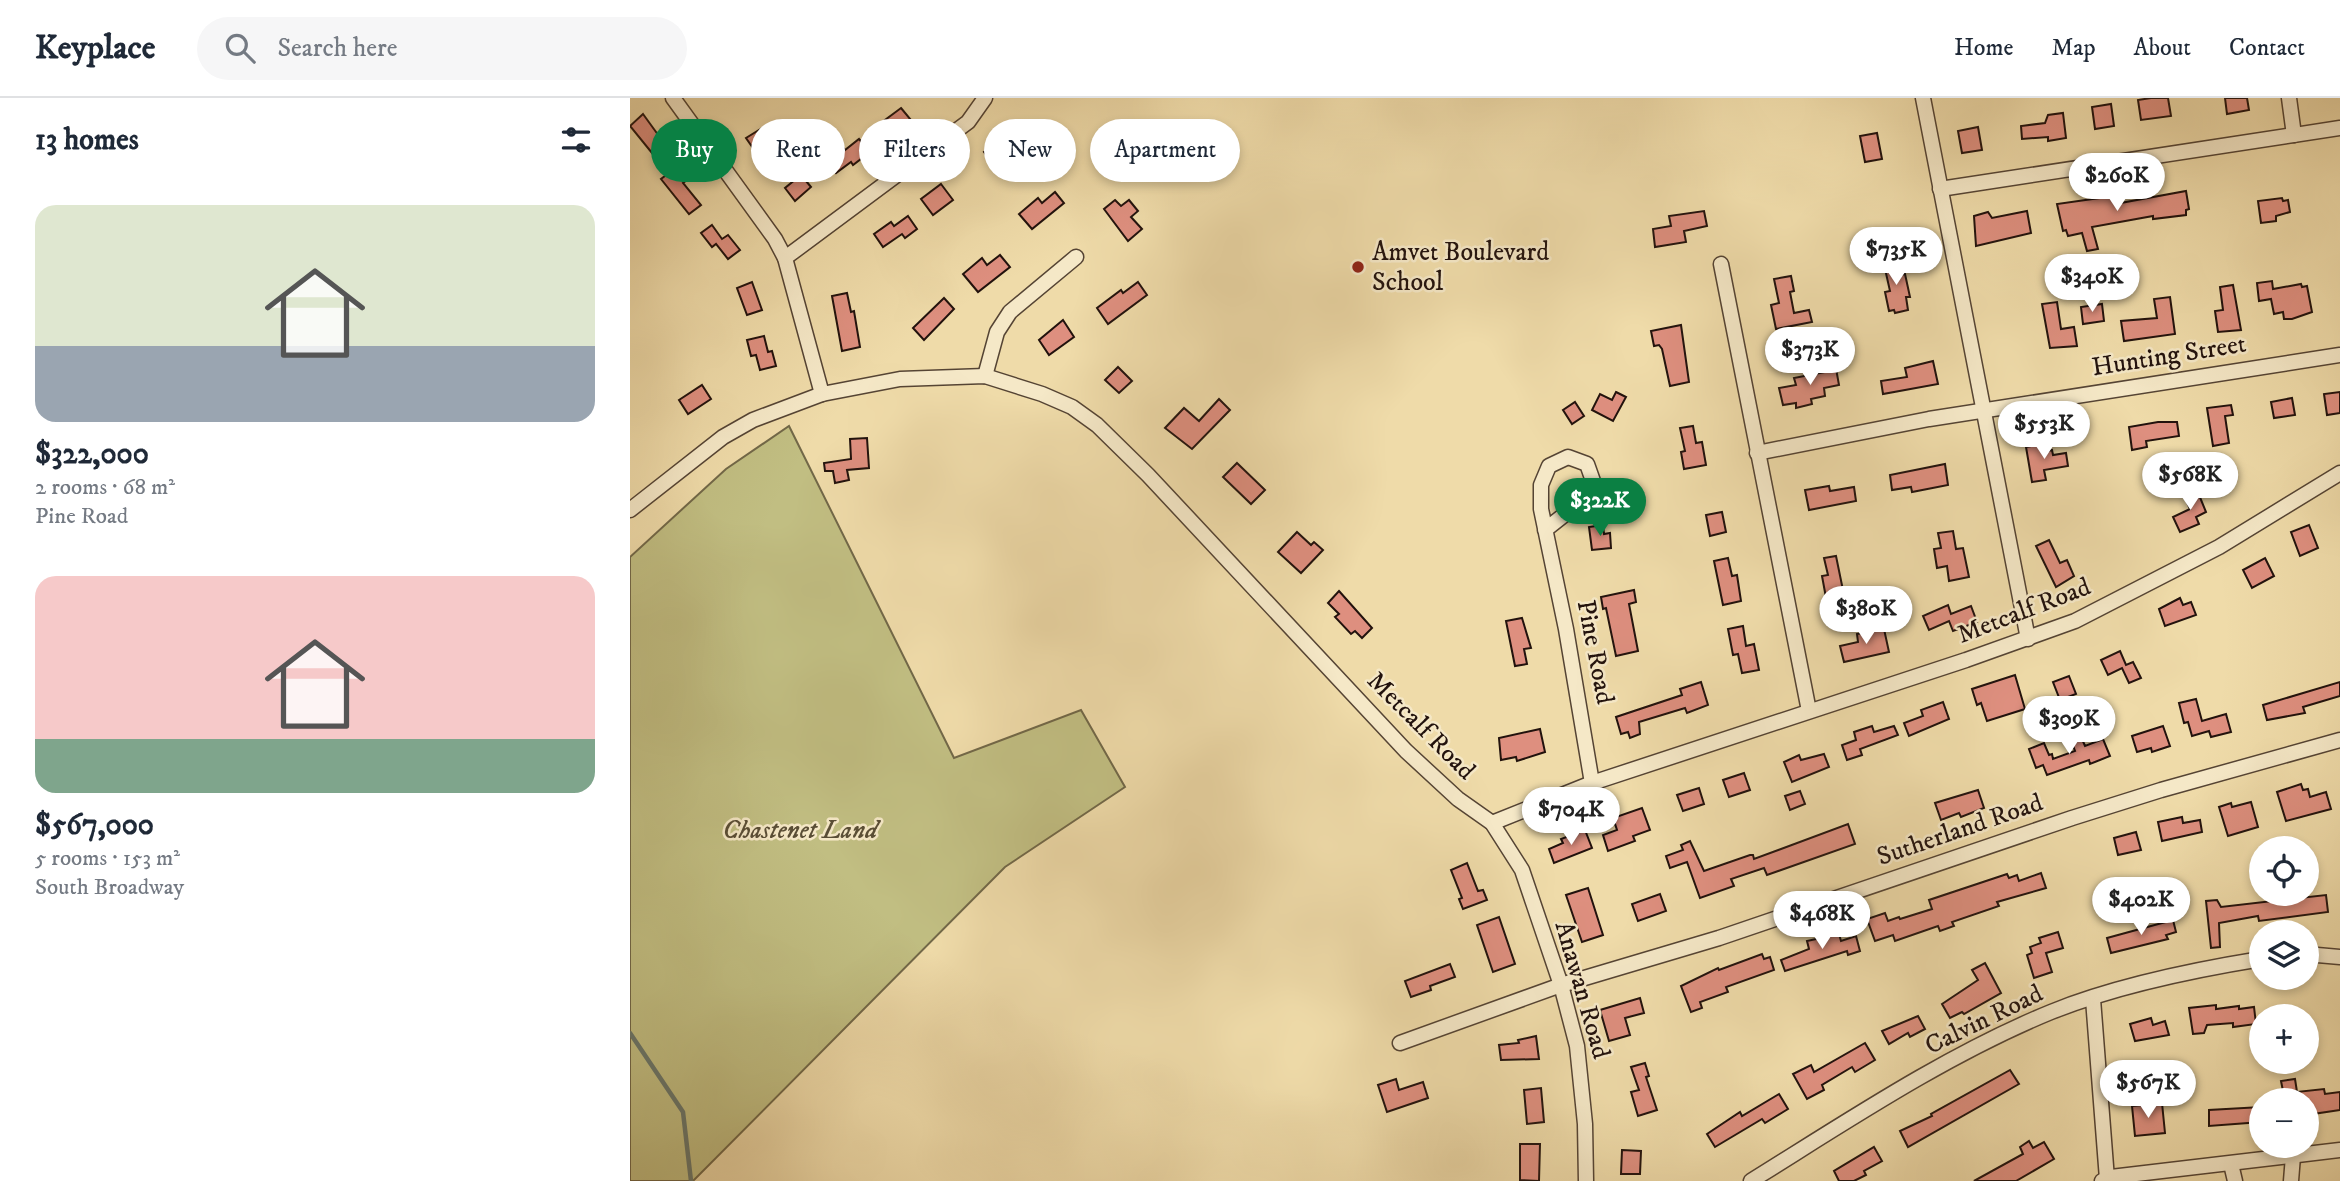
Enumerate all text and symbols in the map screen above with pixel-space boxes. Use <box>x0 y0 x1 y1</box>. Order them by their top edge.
search box <box>197 17 687 80</box>
text: Keyplace <box>35 28 155 69</box>
icon: search <box>221 29 259 67</box>
text: Search here <box>277 32 398 65</box>
text: Home <box>1954 33 2013 63</box>
text: Map <box>2051 33 2096 63</box>
text: About <box>2134 33 2191 63</box>
text: Contact <box>2229 33 2305 63</box>
chip: Buy <box>651 119 737 182</box>
chip: Rent <box>751 119 845 182</box>
chip: Filters <box>859 119 970 182</box>
chip: New <box>984 119 1076 182</box>
chip: Apartment <box>1090 119 1240 182</box>
icon: filters <box>557 121 595 159</box>
text: 13 homes <box>35 122 139 159</box>
pin: $260K <box>2068 153 2166 213</box>
text: $260K <box>2085 161 2149 190</box>
pin: $735K <box>1847 228 1945 287</box>
text: $735K <box>1866 235 1926 264</box>
place label: Amvet Boulevard School <box>1372 236 1549 299</box>
icon: home <box>252 250 378 376</box>
pin: $340K <box>2043 254 2141 314</box>
marker: Amvet Boulevard School <box>1350 259 1366 275</box>
text: $340K <box>2061 262 2123 291</box>
pin: $373K <box>1761 328 1859 387</box>
street label: Hunting Street <box>2089 328 2249 384</box>
text: $373K <box>1781 335 1839 364</box>
pin: $553K <box>1995 402 2093 461</box>
text: $553K <box>2014 409 2074 438</box>
text: $322,000 <box>35 436 149 473</box>
pin: $568K <box>2141 452 2239 512</box>
text: $568K <box>2158 460 2222 489</box>
text: 2 rooms · 68 m² <box>35 473 175 502</box>
pin: $322K <box>1551 478 1649 538</box>
text: $322K <box>1570 486 1630 515</box>
text: Pine Road <box>35 502 128 531</box>
street label: Metcalf Road <box>1953 570 2095 652</box>
pin: $380K <box>1817 587 1915 646</box>
text: $380K <box>1835 594 1897 623</box>
street label: Pine Road <box>1569 597 1621 707</box>
icon: home <box>252 621 378 747</box>
street label: Metcalf Road <box>1360 665 1482 787</box>
pin: $309K <box>2020 696 2118 756</box>
text: $309K <box>2038 704 2100 733</box>
street label: Sutherland Road <box>1873 786 2047 874</box>
pin: $704K <box>1522 788 1620 847</box>
text: $704K <box>1538 795 1604 824</box>
text: $567,000 <box>35 807 154 844</box>
park label: Chastenet Land <box>722 814 881 847</box>
map controls <box>2249 836 2319 1158</box>
button: locate <box>2249 836 2319 906</box>
text: 5 rooms · 153 m² <box>35 844 180 873</box>
text: South Broadway <box>35 873 184 902</box>
pin: $402K <box>2092 878 2190 937</box>
text: $402K <box>2108 885 2174 914</box>
pin: $468K <box>1773 892 1871 951</box>
text: $468K <box>1789 899 1855 928</box>
street label: Anawan Road <box>1547 917 1617 1063</box>
button: layers <box>2249 920 2319 990</box>
street label: Calvin Road <box>1920 977 2048 1063</box>
button: + <box>2249 1004 2319 1074</box>
pin: $567K <box>2099 1060 2197 1120</box>
text: $567K <box>2116 1068 2180 1097</box>
button: − <box>2249 1088 2319 1158</box>

